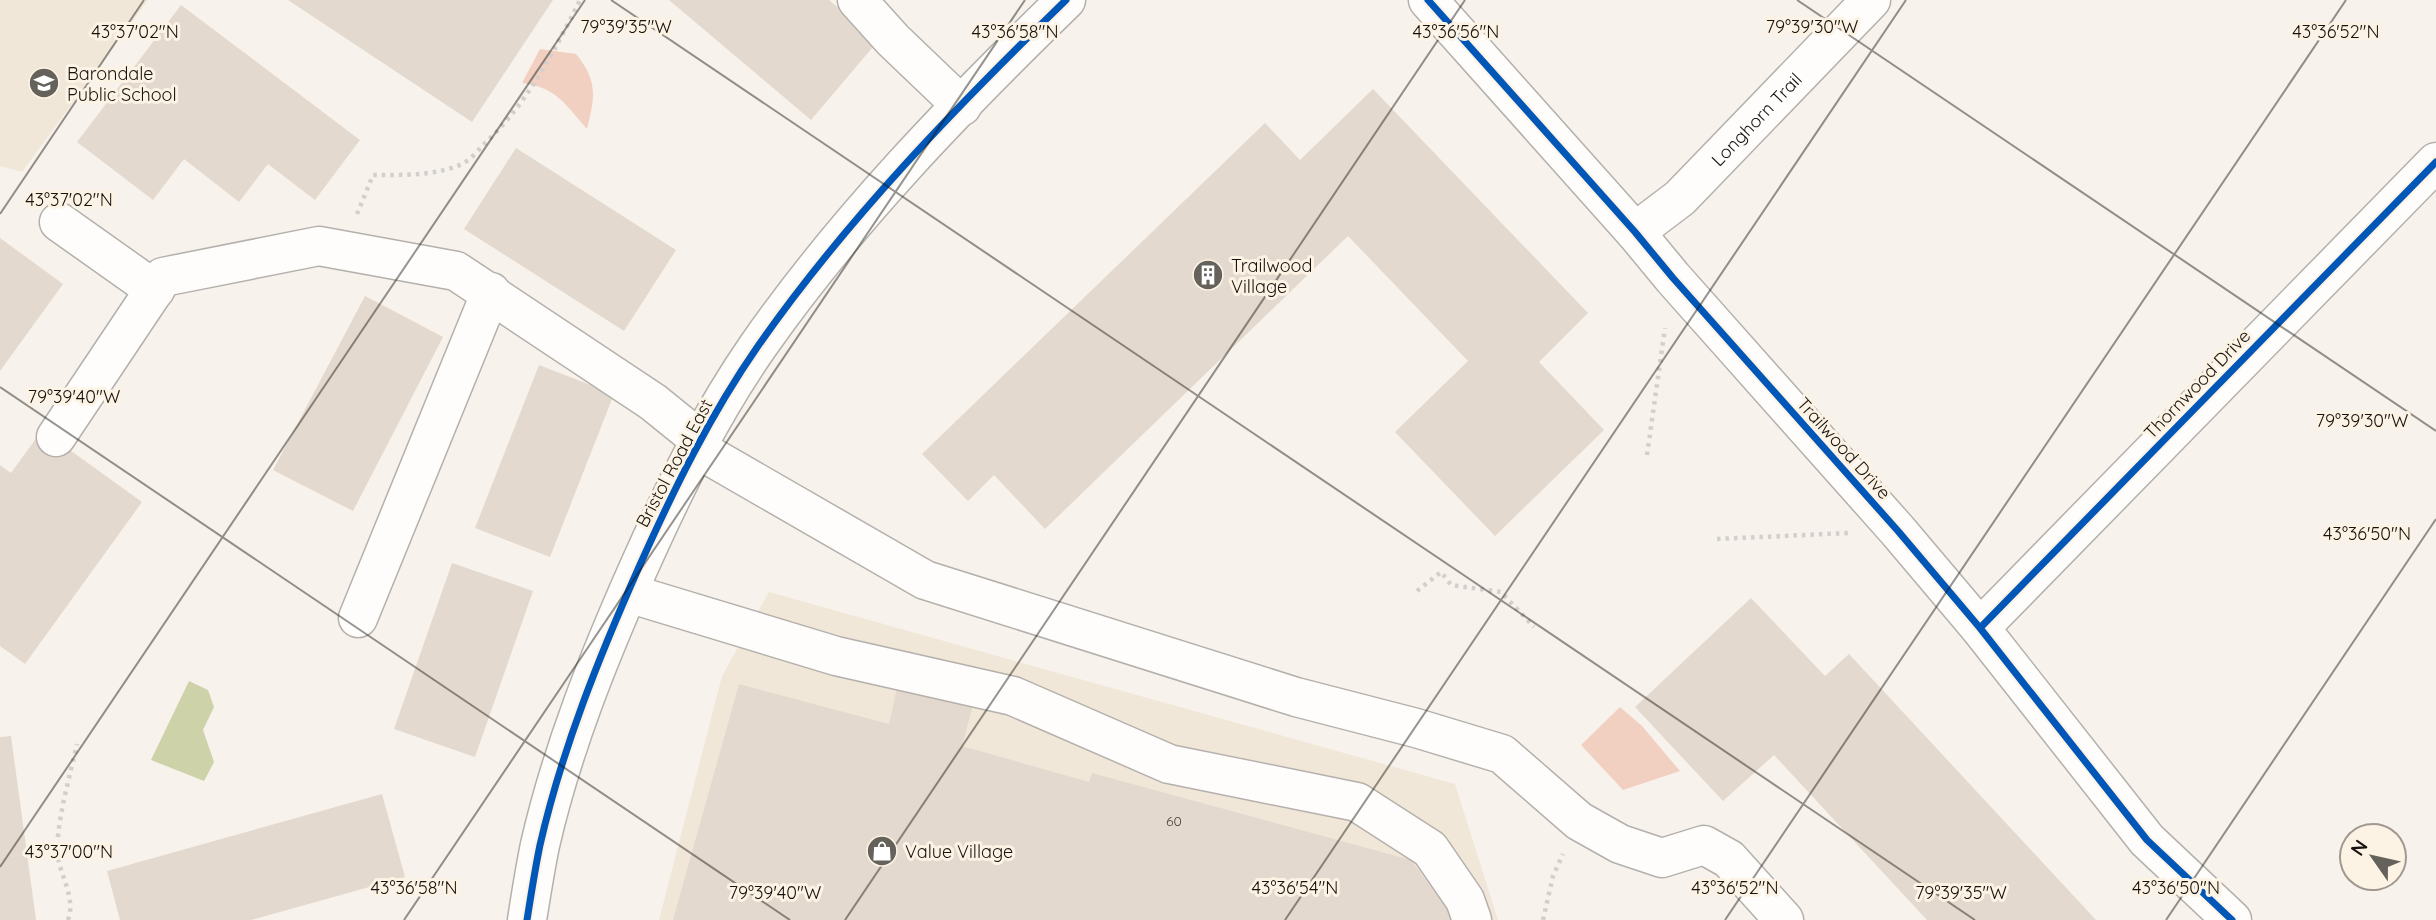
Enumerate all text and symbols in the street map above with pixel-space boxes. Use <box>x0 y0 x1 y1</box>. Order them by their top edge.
text: 79°39'35"W <box>580 15 672 38</box>
text: 79°39'30"W <box>1766 15 1858 38</box>
text: 43°37'02"N <box>91 20 179 43</box>
text: 43°36'58"N <box>971 20 1059 43</box>
text: 43°36'56"N <box>1413 20 1499 43</box>
text: 43°36'52"N <box>2292 20 2380 43</box>
place label: Barondale Public School <box>67 62 177 106</box>
school or university icon: Barondale Public School <box>27 66 61 100</box>
street label: Longhorn Trail <box>1706 68 1806 171</box>
text: 43°37'02"N <box>25 188 113 211</box>
place label: Trailwood Village <box>1231 254 1312 298</box>
building icon: Trailwood Village <box>1191 258 1225 292</box>
street label: Thornwood Drive <box>2139 324 2255 444</box>
text: 79°39'40"W <box>28 385 120 408</box>
street label: Trailwood Drive <box>1792 392 1896 504</box>
street label: Bristol Road East <box>630 395 718 531</box>
text: 79°39'30"W <box>2316 409 2408 432</box>
text: 43°36'50"N <box>2323 522 2411 545</box>
house number: 60 <box>1166 812 1182 830</box>
north arrow <box>2338 822 2408 892</box>
shop icon: Value Village <box>865 834 899 868</box>
text: N <box>2345 835 2373 860</box>
text: 43°37'00"N <box>25 840 113 863</box>
place label: Value Village <box>905 840 1013 863</box>
text: 43°36'58"N <box>370 876 458 899</box>
text: 43°36'54"N <box>1252 876 1338 899</box>
text: 43°36'52"N <box>1691 876 1779 899</box>
text: 43°36'50"N <box>2132 876 2220 899</box>
text: 79°39'40"W <box>729 881 821 904</box>
text: 79°39'35"W <box>1915 881 2007 904</box>

